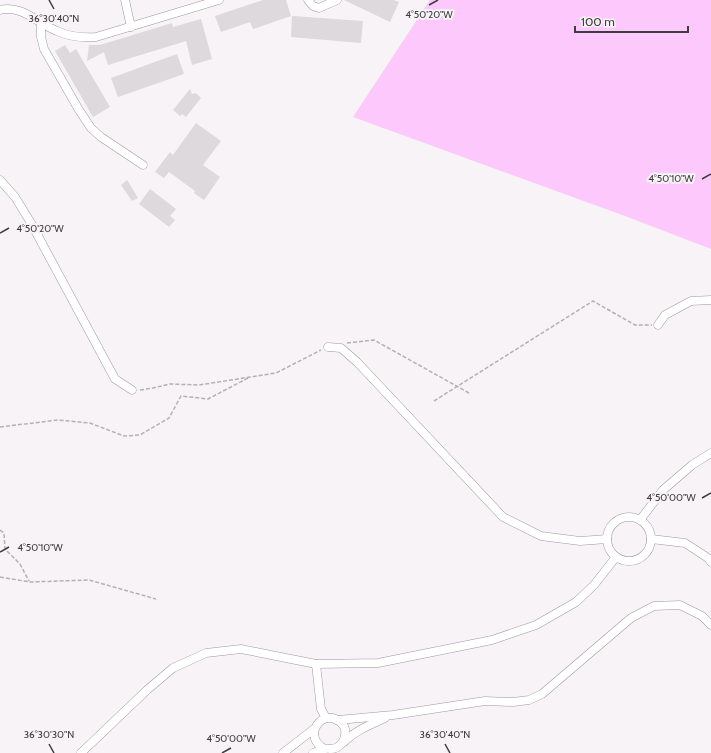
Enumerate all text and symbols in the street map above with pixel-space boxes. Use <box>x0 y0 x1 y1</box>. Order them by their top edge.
text: 4°50'20"W <box>405 8 453 21</box>
scale bar <box>575 8 688 34</box>
text: 36°30'40"N <box>29 12 79 25</box>
text: 100 m <box>581 14 615 29</box>
text: 4°50'10"W <box>648 172 694 185</box>
text: 4°50'20"W <box>16 222 64 235</box>
text: 4°50'00"W <box>646 491 696 504</box>
text: 4°50'10"W <box>17 541 63 554</box>
text: 36°30'30"N <box>24 728 74 741</box>
text: 36°30'40"N <box>420 728 470 741</box>
text: 4°50'00"W <box>206 732 256 745</box>

